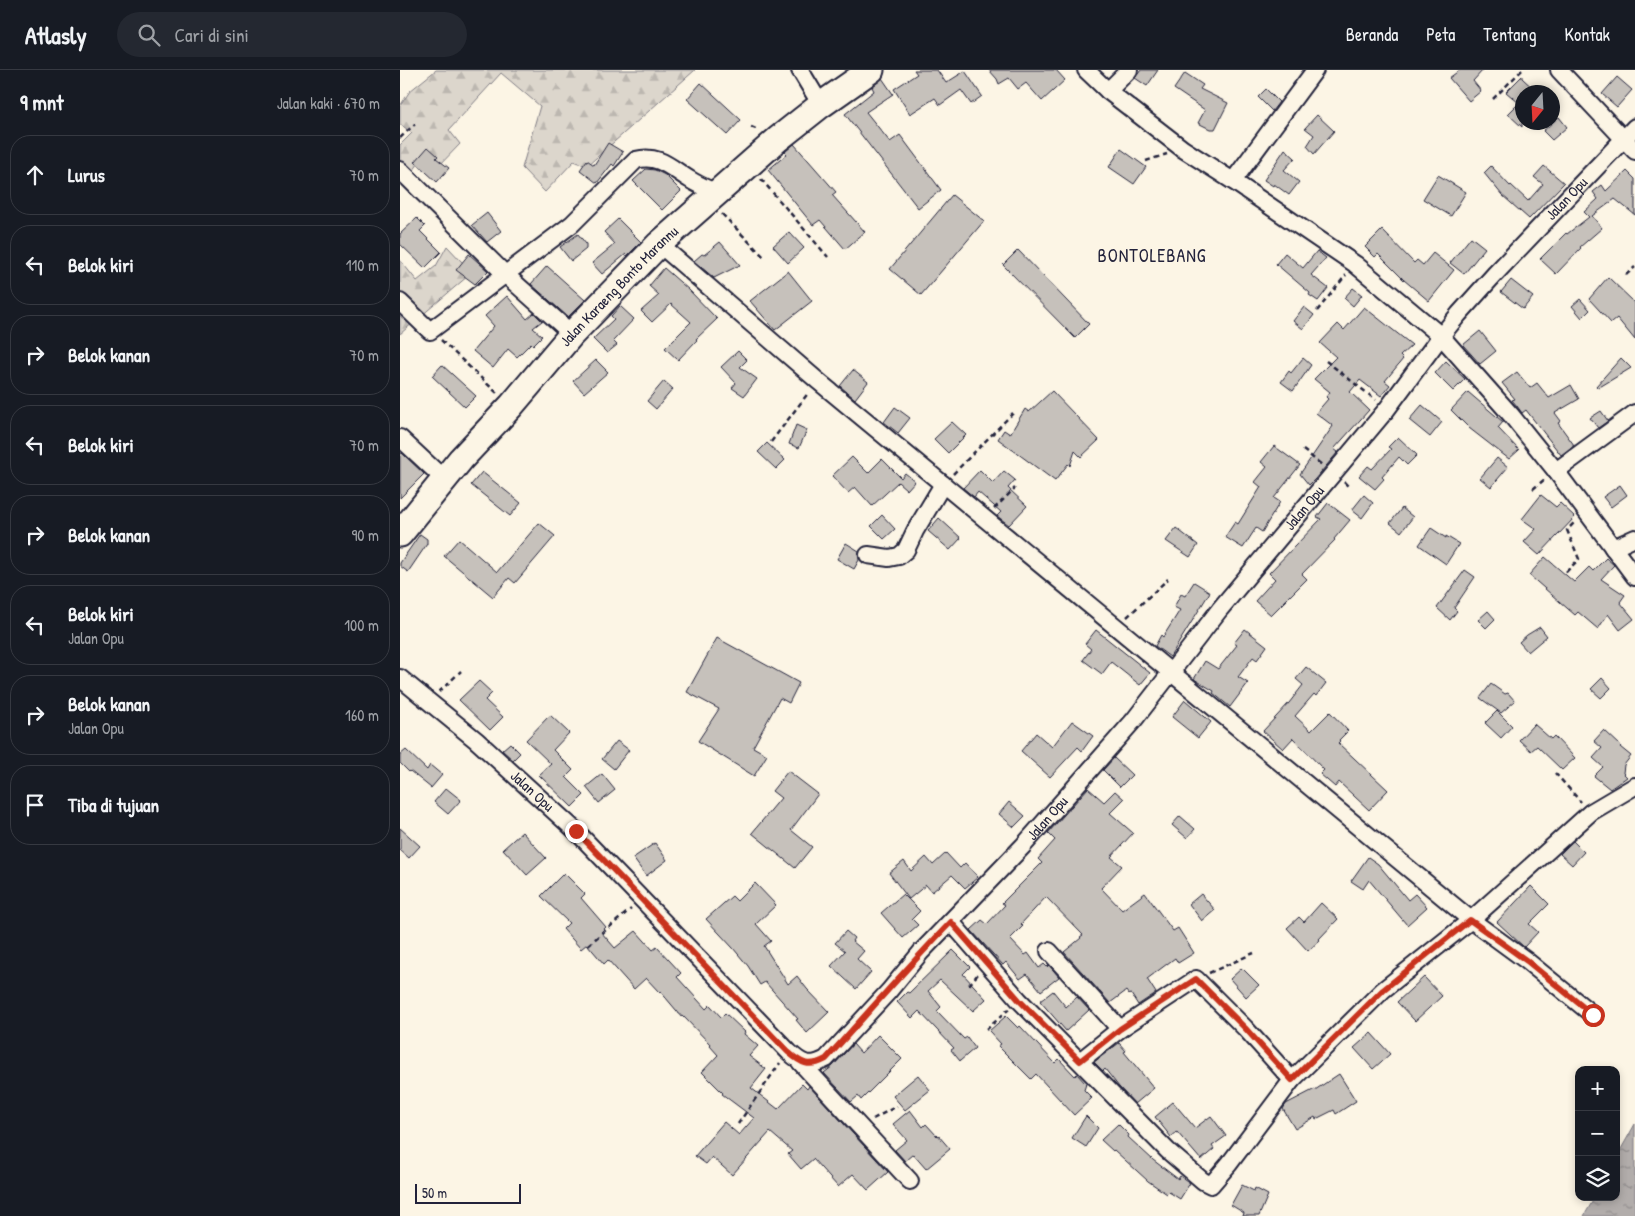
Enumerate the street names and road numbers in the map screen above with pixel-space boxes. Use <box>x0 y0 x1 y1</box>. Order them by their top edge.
street label: Jalan Opu <box>1541 172 1592 225</box>
street label: Jalan Karaeng Bonto Marannu <box>555 221 682 351</box>
street label: Jalan Opu <box>1279 481 1329 534</box>
street label: Jalan Opu <box>506 765 559 816</box>
street label: Jalan Opu <box>1022 791 1072 845</box>

